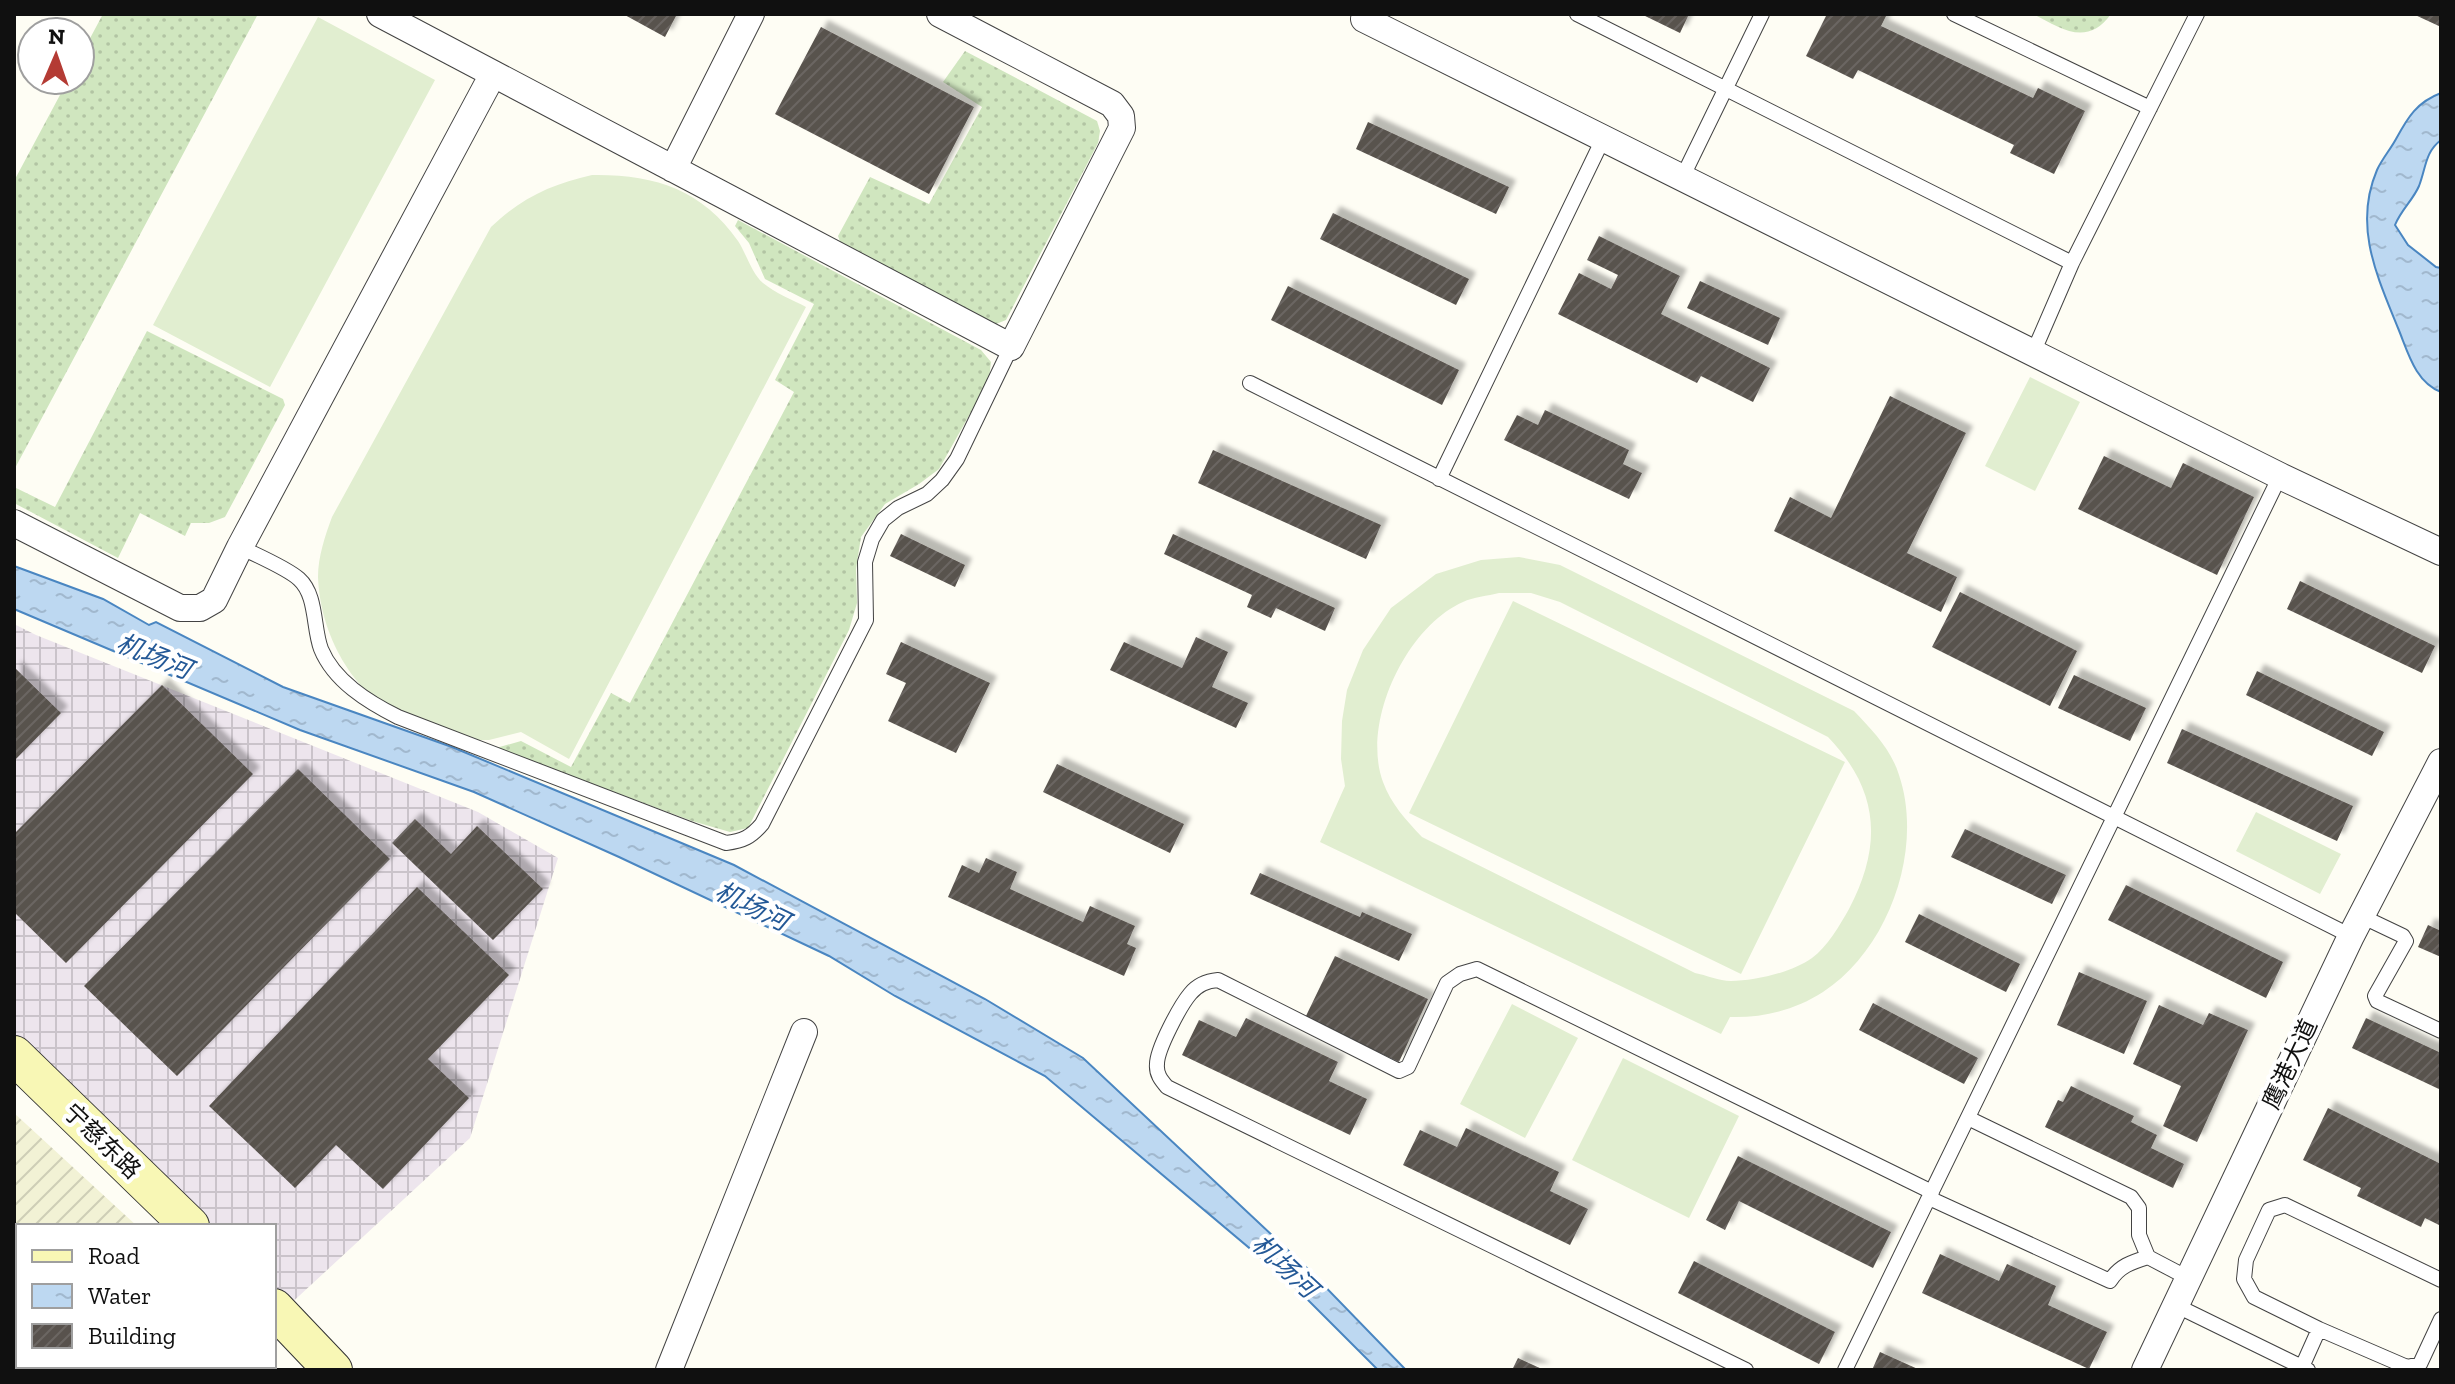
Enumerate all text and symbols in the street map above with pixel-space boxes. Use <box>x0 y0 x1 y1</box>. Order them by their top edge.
north arrow <box>16 16 96 96</box>
text: N <box>48 23 66 50</box>
water label: 机场河 <box>112 627 201 687</box>
water label: 机场河 <box>710 875 799 940</box>
street label: 鹰港大道 <box>2256 1014 2323 1113</box>
street label: 宁慈东路 <box>58 1097 147 1184</box>
legend <box>16 1224 276 1368</box>
water label: 机场河 <box>1246 1228 1328 1308</box>
text: Road <box>88 1241 140 1270</box>
text: Water <box>88 1281 151 1310</box>
text: Building <box>88 1321 176 1350</box>

